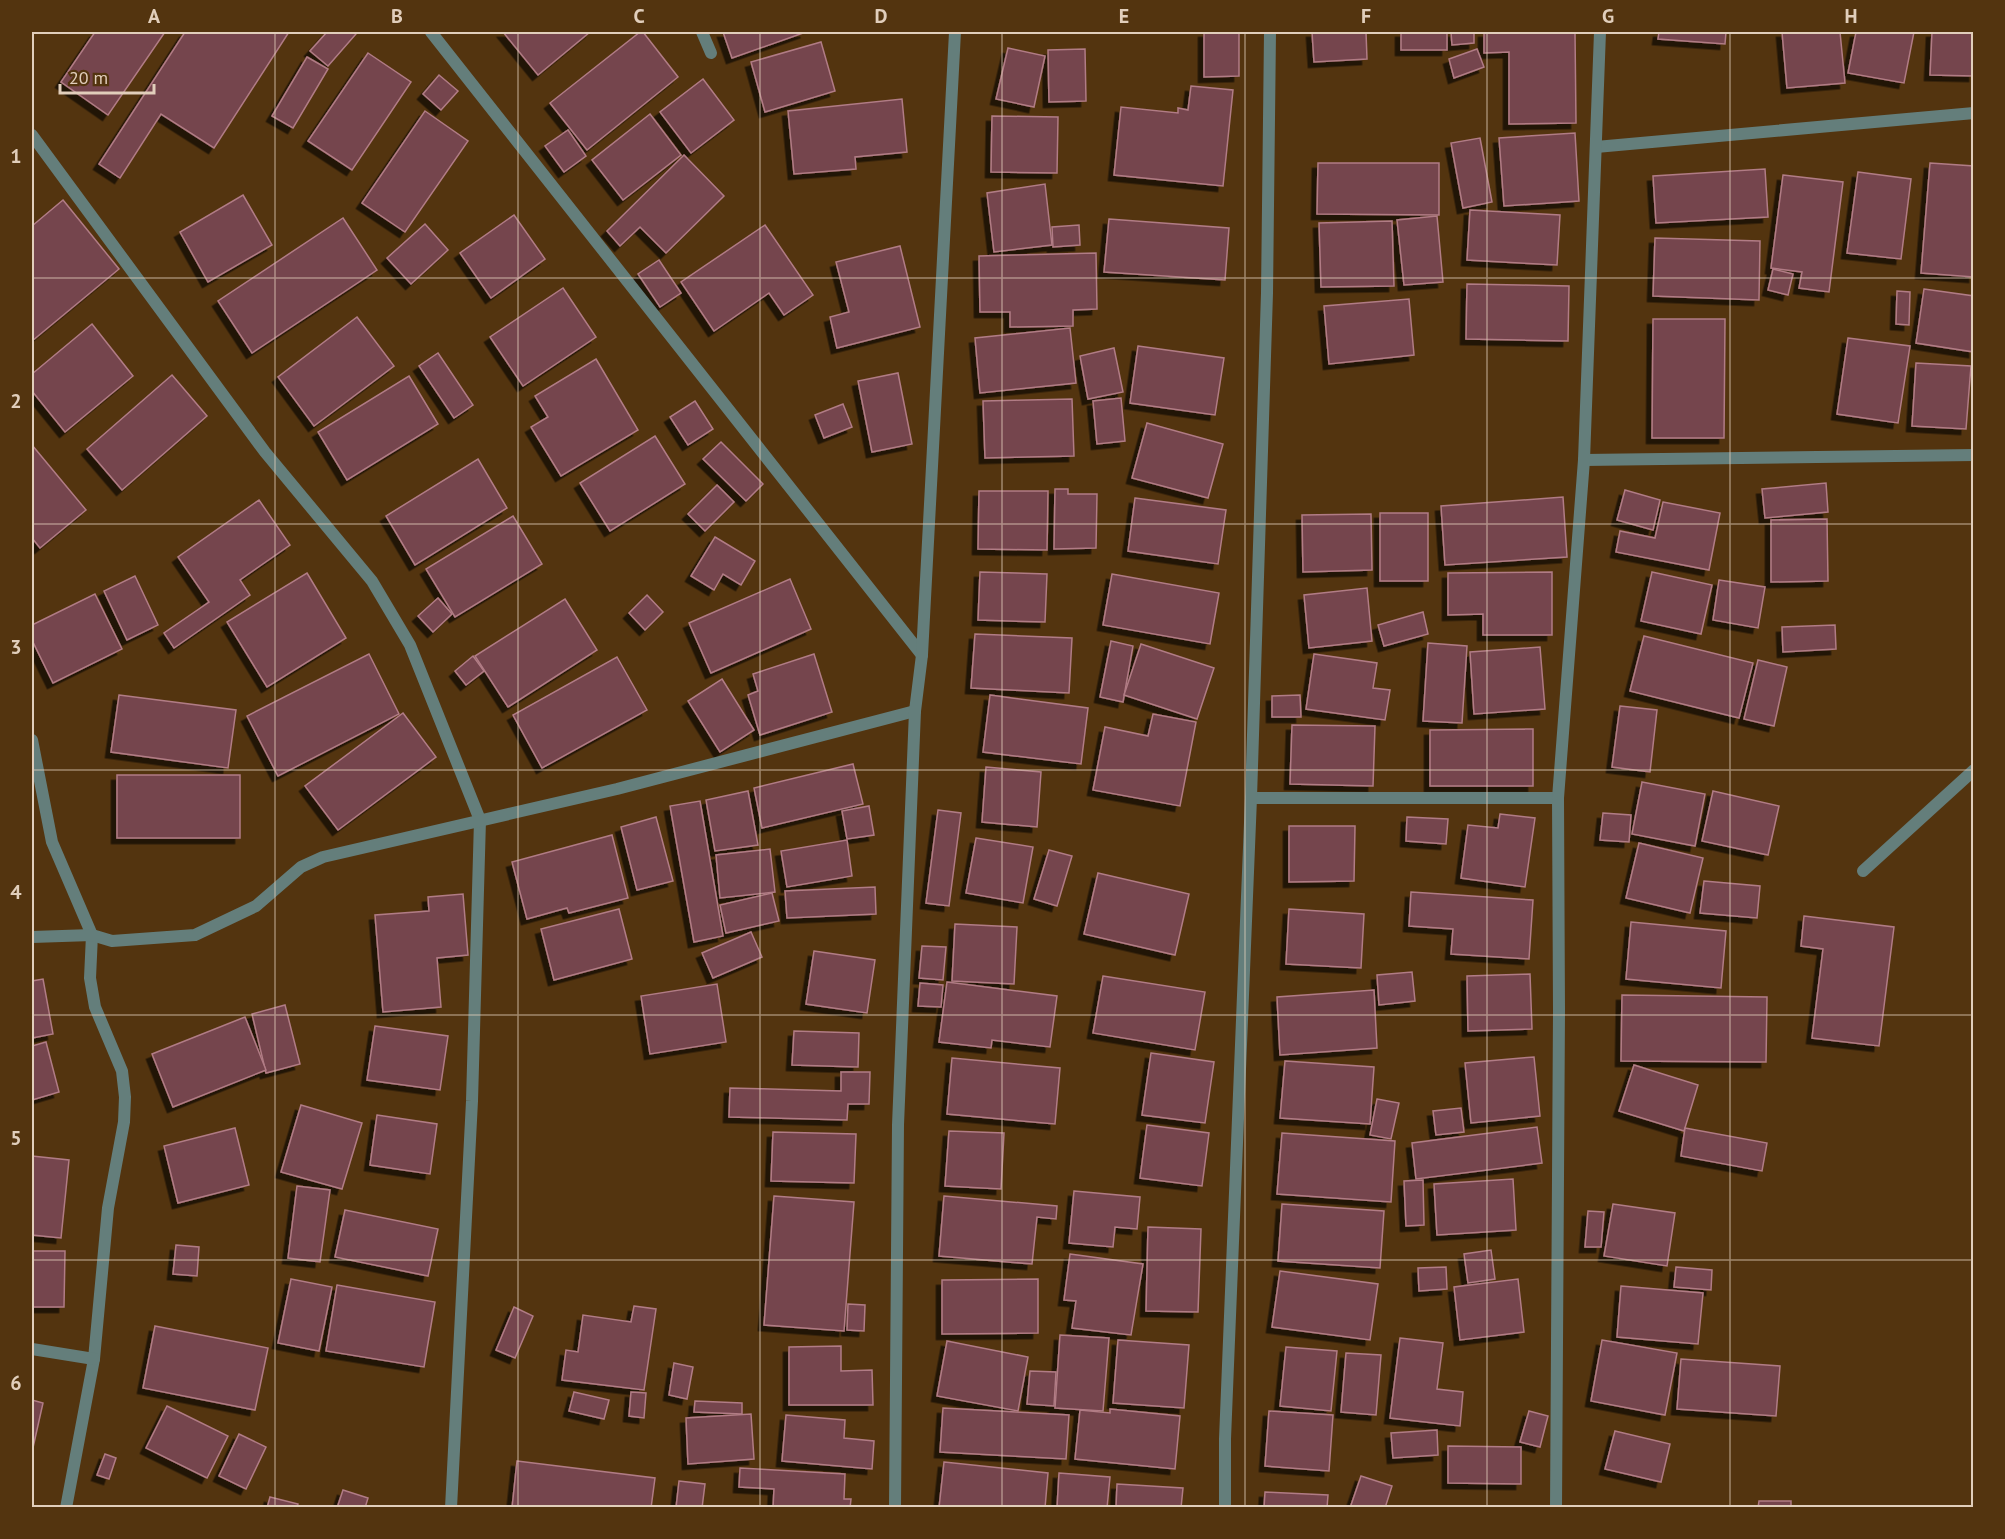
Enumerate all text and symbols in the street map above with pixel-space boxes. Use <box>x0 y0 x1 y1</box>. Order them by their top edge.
text: A <box>148 3 161 29</box>
text: B <box>391 3 403 29</box>
text: C <box>633 3 645 29</box>
text: D <box>875 3 888 29</box>
text: E <box>1119 3 1129 29</box>
text: F <box>1361 3 1371 29</box>
text: G <box>1602 3 1614 29</box>
text: H <box>1844 3 1858 29</box>
scale bar <box>60 57 154 95</box>
text: 20 m <box>69 66 108 89</box>
text: 1 <box>10 143 22 169</box>
text: 2 <box>10 388 22 414</box>
text: 3 <box>10 634 22 660</box>
text: 4 <box>10 879 22 905</box>
text: 5 <box>10 1125 22 1151</box>
text: 6 <box>10 1370 22 1396</box>

